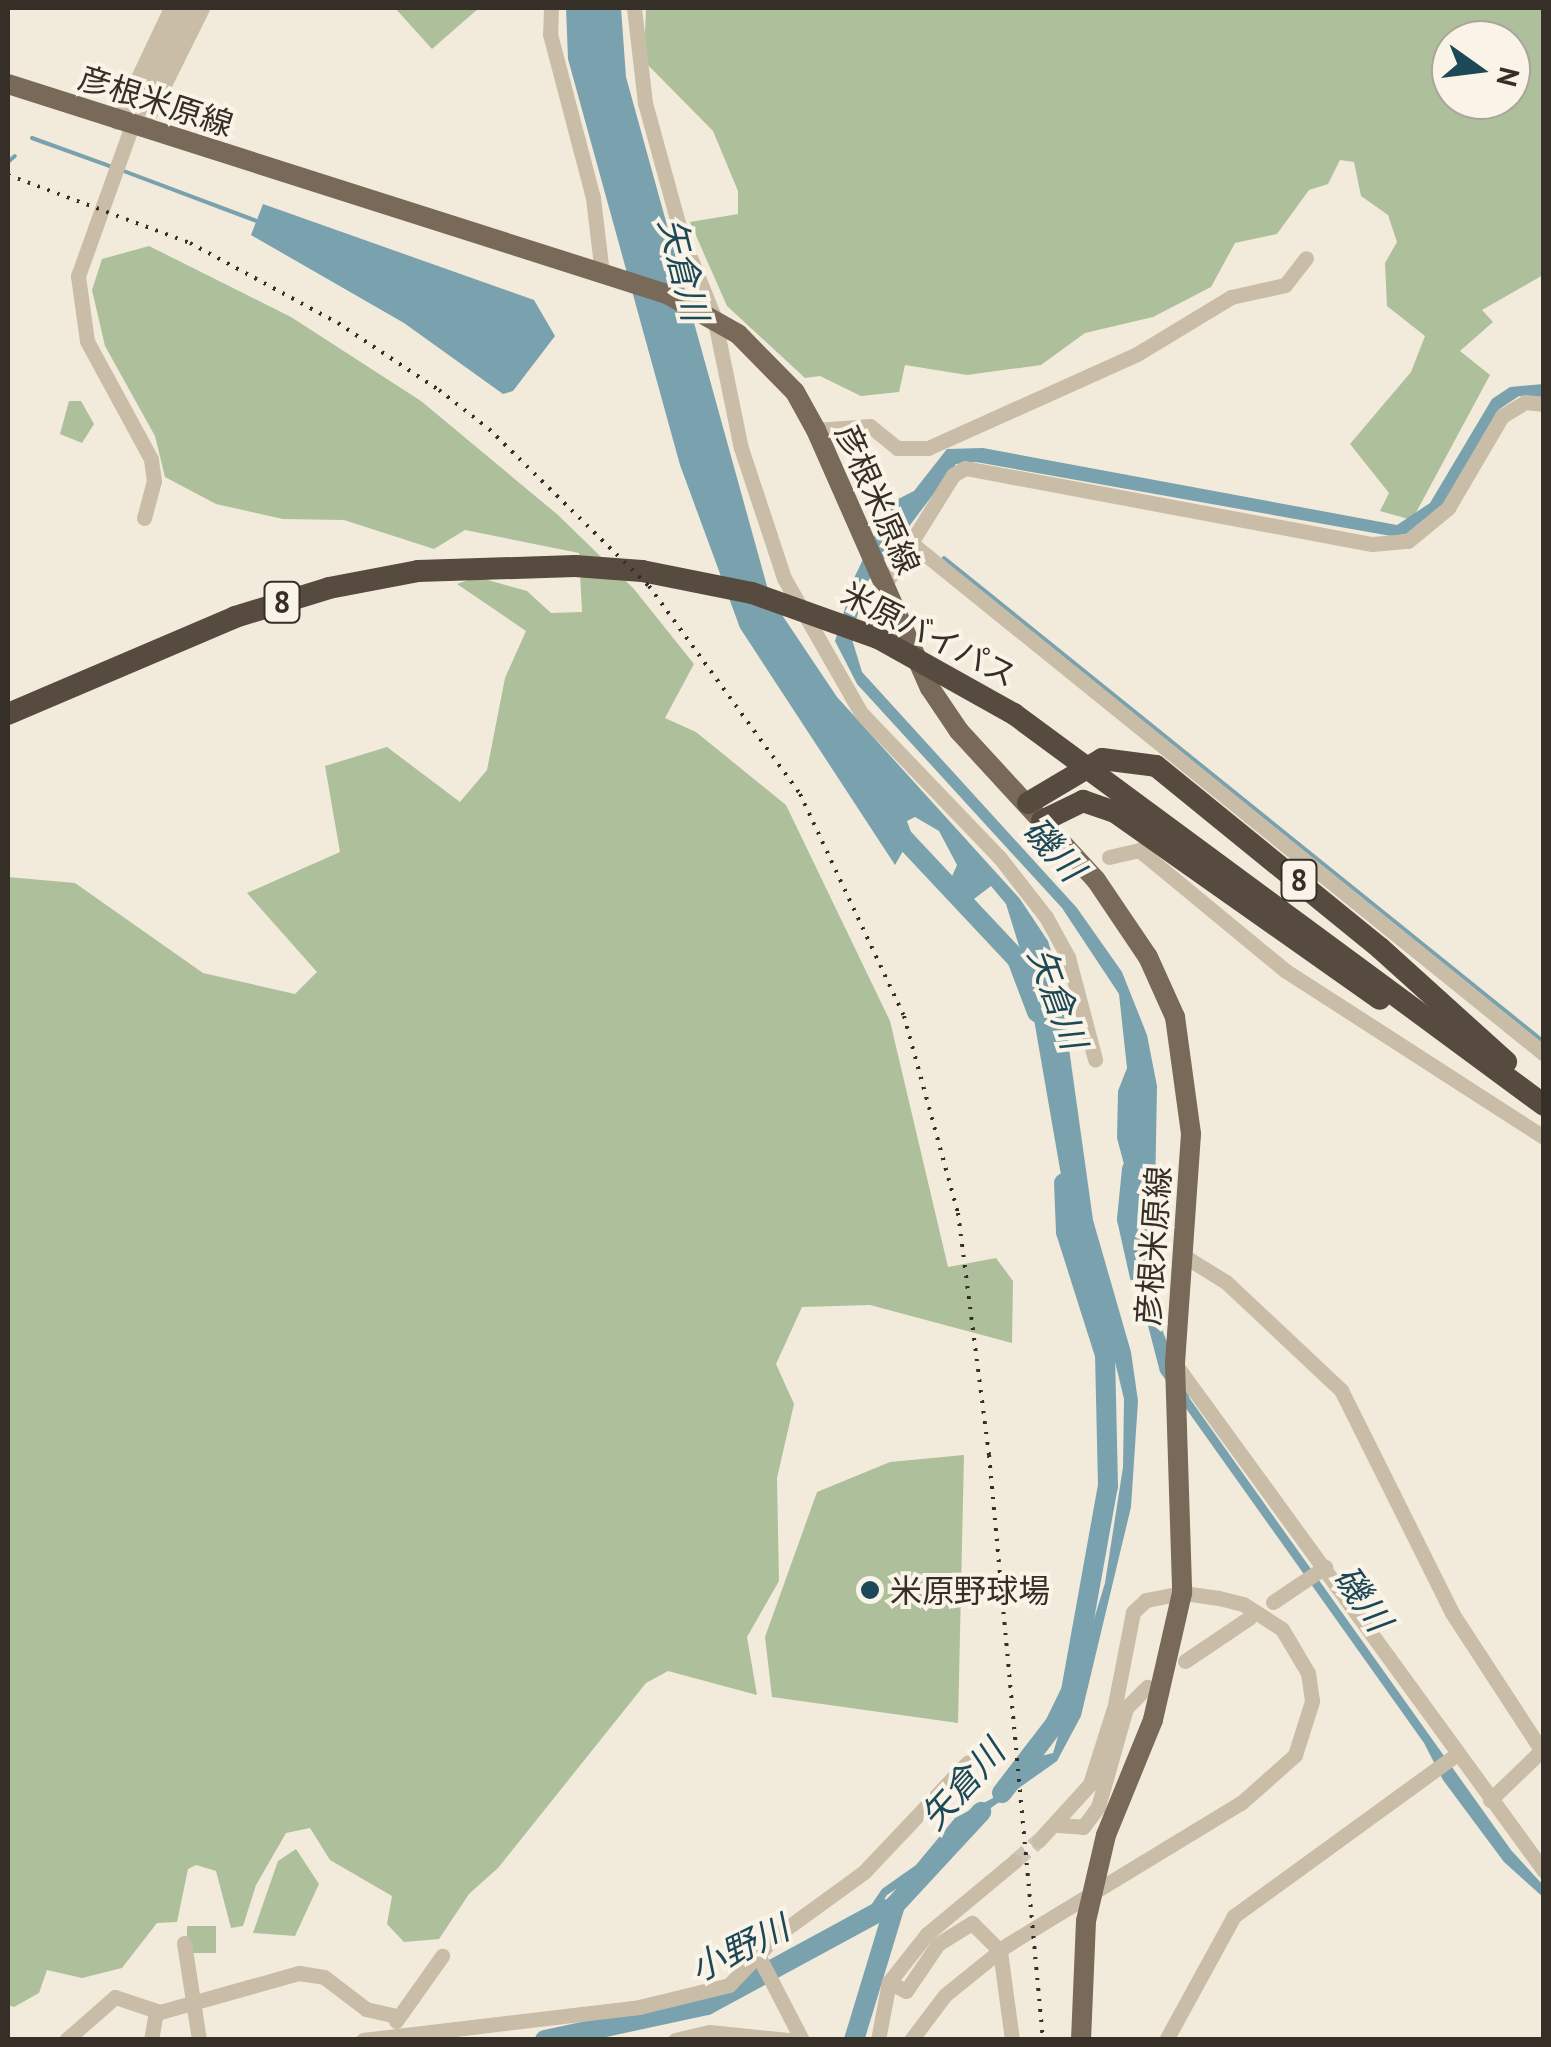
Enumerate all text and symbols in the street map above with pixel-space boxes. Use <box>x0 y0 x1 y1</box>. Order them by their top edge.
north arrow <box>1431 20 1531 120</box>
street label: 彦根米原線 <box>74 58 238 144</box>
text: N <box>1488 63 1529 90</box>
water label: 矢倉川 <box>651 213 717 325</box>
street label: 彦根米原線 <box>828 418 928 580</box>
street label: 米原バイパス <box>835 573 1023 695</box>
road number: 8 <box>262 577 302 627</box>
water label: 磯川 <box>1015 809 1093 889</box>
road number: 8 <box>1279 855 1319 905</box>
water label: 矢倉川 <box>1020 941 1096 1055</box>
street label: 彦根米原線 <box>1128 1165 1178 1327</box>
water label: 磯川 <box>1326 1557 1400 1639</box>
place label: 米原野球場 <box>890 1571 1050 1609</box>
marker: 米原野球場 <box>859 1579 881 1601</box>
water label: 矢倉川 <box>911 1731 1013 1837</box>
water label: 小野川 <box>683 1906 795 1990</box>

